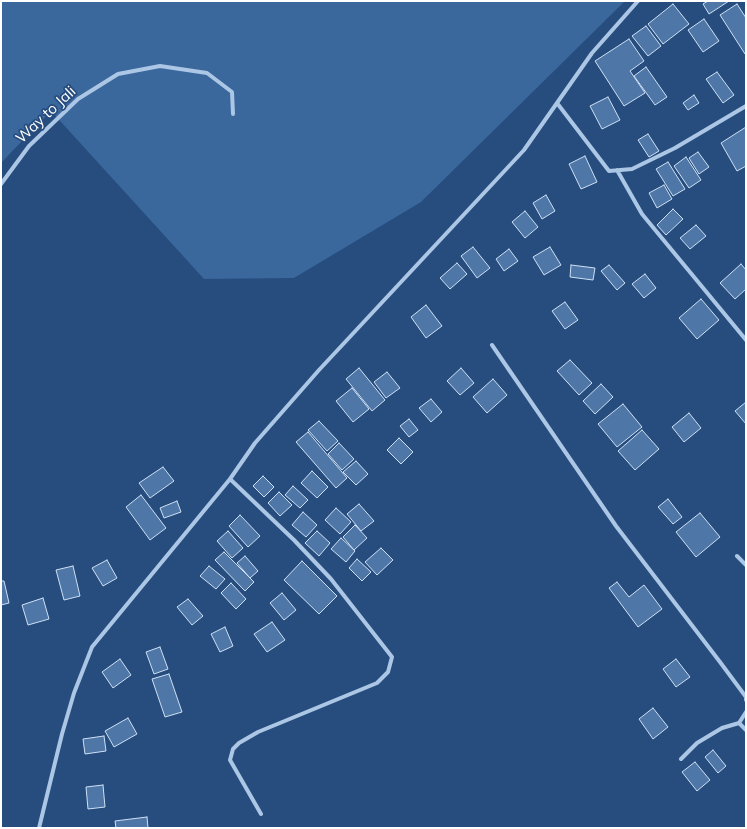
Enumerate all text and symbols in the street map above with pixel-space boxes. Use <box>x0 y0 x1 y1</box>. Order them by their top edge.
street label: Way to Jali <box>12 83 80 147</box>

